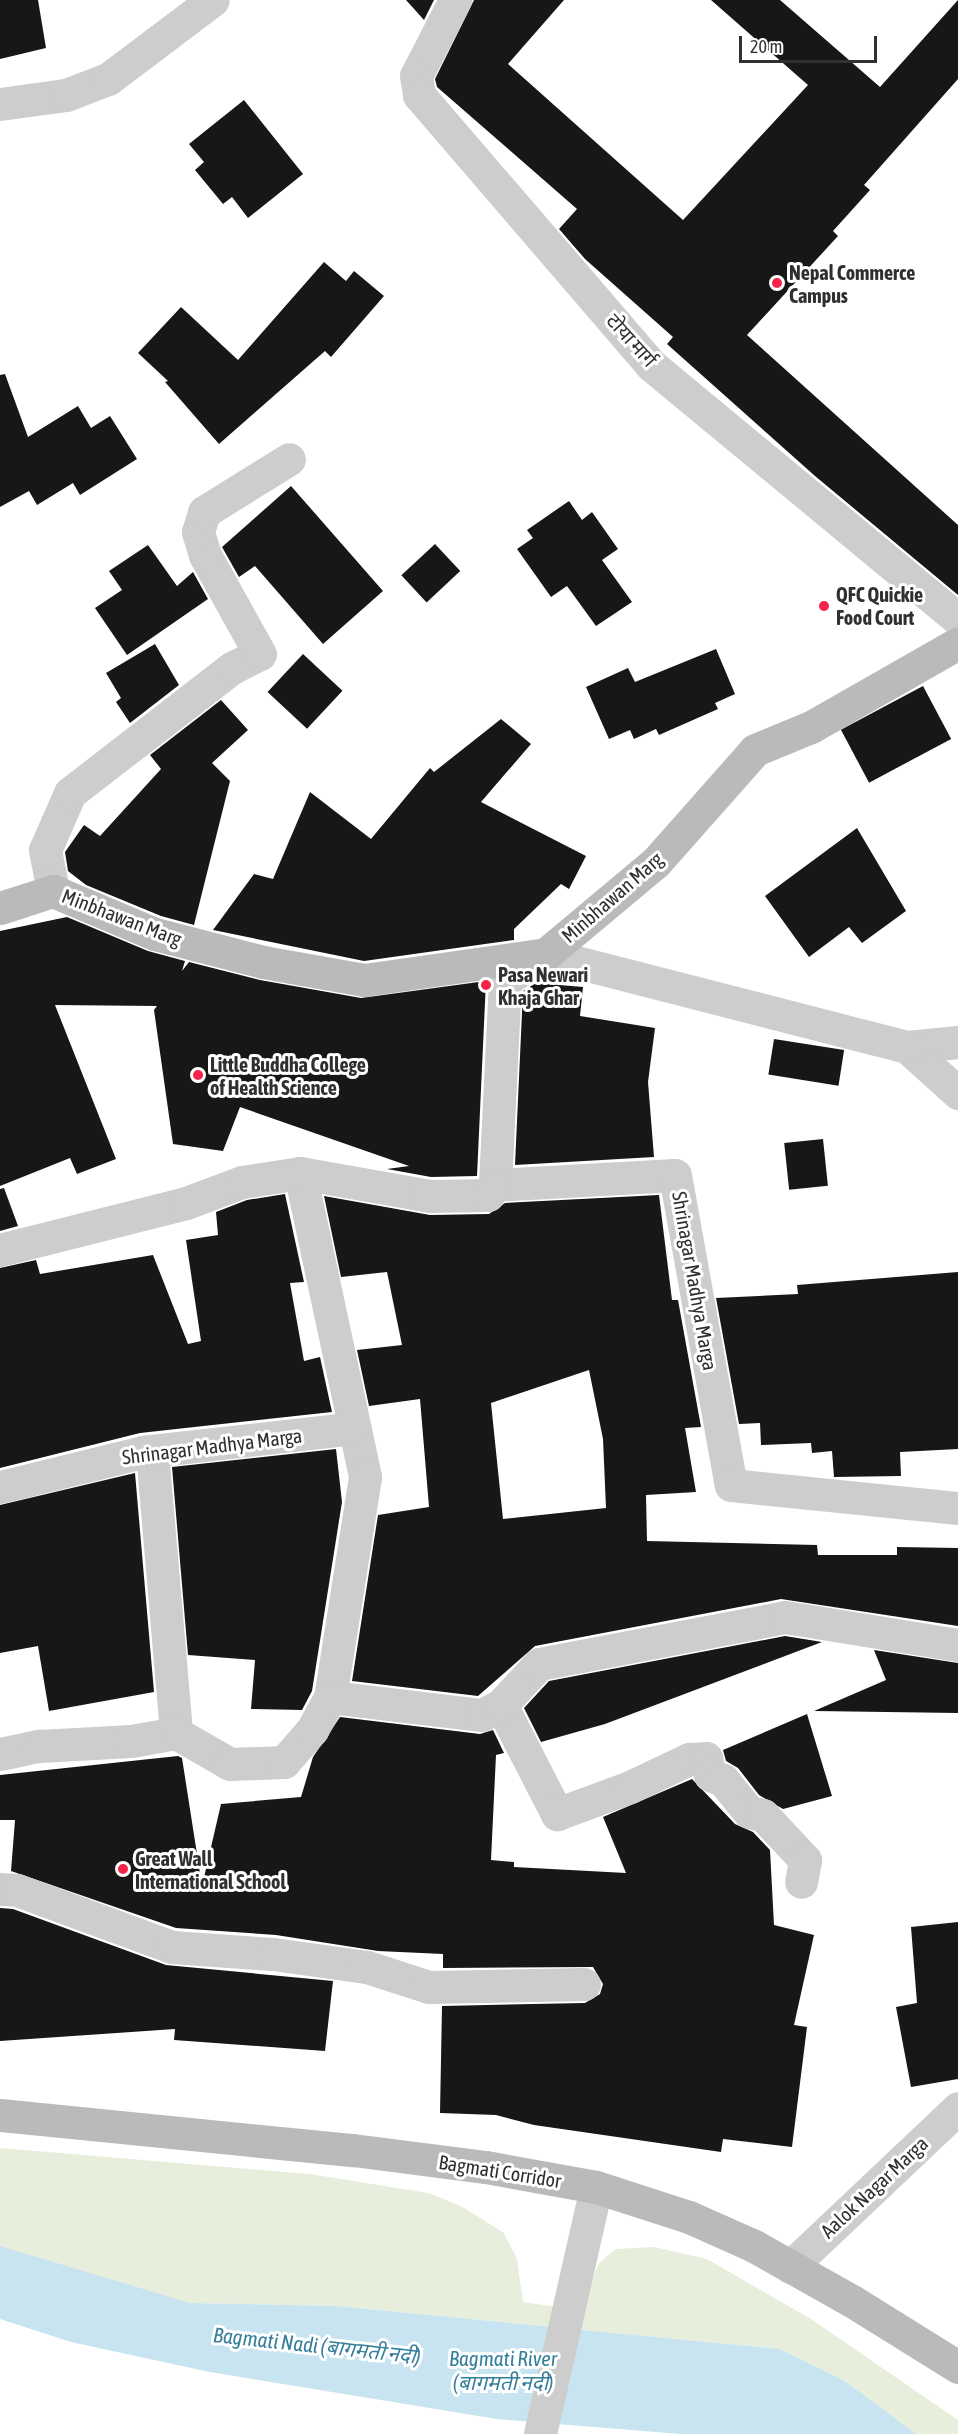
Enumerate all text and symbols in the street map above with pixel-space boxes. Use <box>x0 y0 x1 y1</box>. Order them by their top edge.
scale bar <box>742 24 880 62</box>
text: 20 m <box>750 36 782 57</box>
place label: Nepal Commerce Campus <box>789 260 915 307</box>
marker: Nepal Commerce Campus <box>770 276 784 290</box>
street label: टोया मार्ग <box>602 308 662 372</box>
place label: QFC Quickie Food Court <box>836 582 923 629</box>
marker: QFC Quickie Food Court <box>817 599 831 613</box>
street label: Minbhawan Marg <box>556 847 668 947</box>
street label: Minbhawan Marg <box>59 883 185 951</box>
place label: Pasa Newari Khaja Ghar <box>498 962 588 1009</box>
marker: Pasa Newari Khaja Ghar <box>479 978 493 992</box>
place label: Little Buddha College of Health Science <box>210 1052 366 1099</box>
marker: Little Buddha College of Health Science <box>191 1068 205 1082</box>
street label: Shrinagar Madhya Marga <box>667 1190 723 1372</box>
street label: Shrinagar Madhya Marga <box>121 1423 303 1469</box>
place label: Great Wall International School <box>135 1846 286 1893</box>
marker: Great Wall International School <box>116 1862 130 1876</box>
street label: Aalok Nagar Marga <box>815 2131 933 2243</box>
street label: Bagmati Corridor <box>437 2149 563 2193</box>
water label: Bagmati Nadi (बागमती नदी) <box>212 2322 422 2368</box>
water label: Bagmati River (बागमती नदी) <box>449 2345 557 2395</box>

